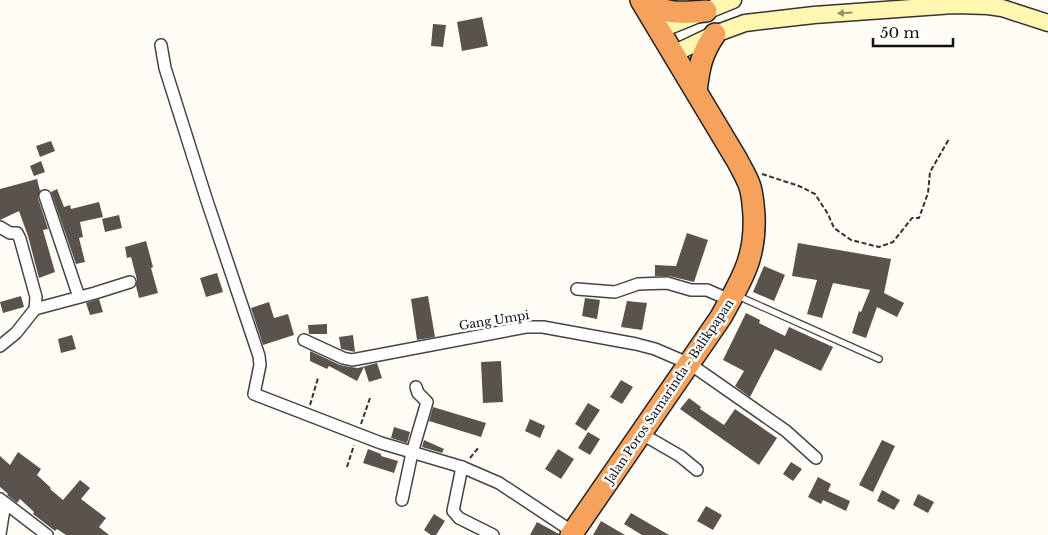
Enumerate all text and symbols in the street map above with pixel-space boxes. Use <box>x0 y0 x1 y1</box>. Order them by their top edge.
one-way arrow <box>836 9 852 17</box>
scale bar <box>873 15 953 47</box>
text: 50 m <box>880 23 920 42</box>
street label: Jalan Poros Samarinda - Balikpapan <box>600 296 737 488</box>
street label: Gang Umpi <box>458 307 530 333</box>

